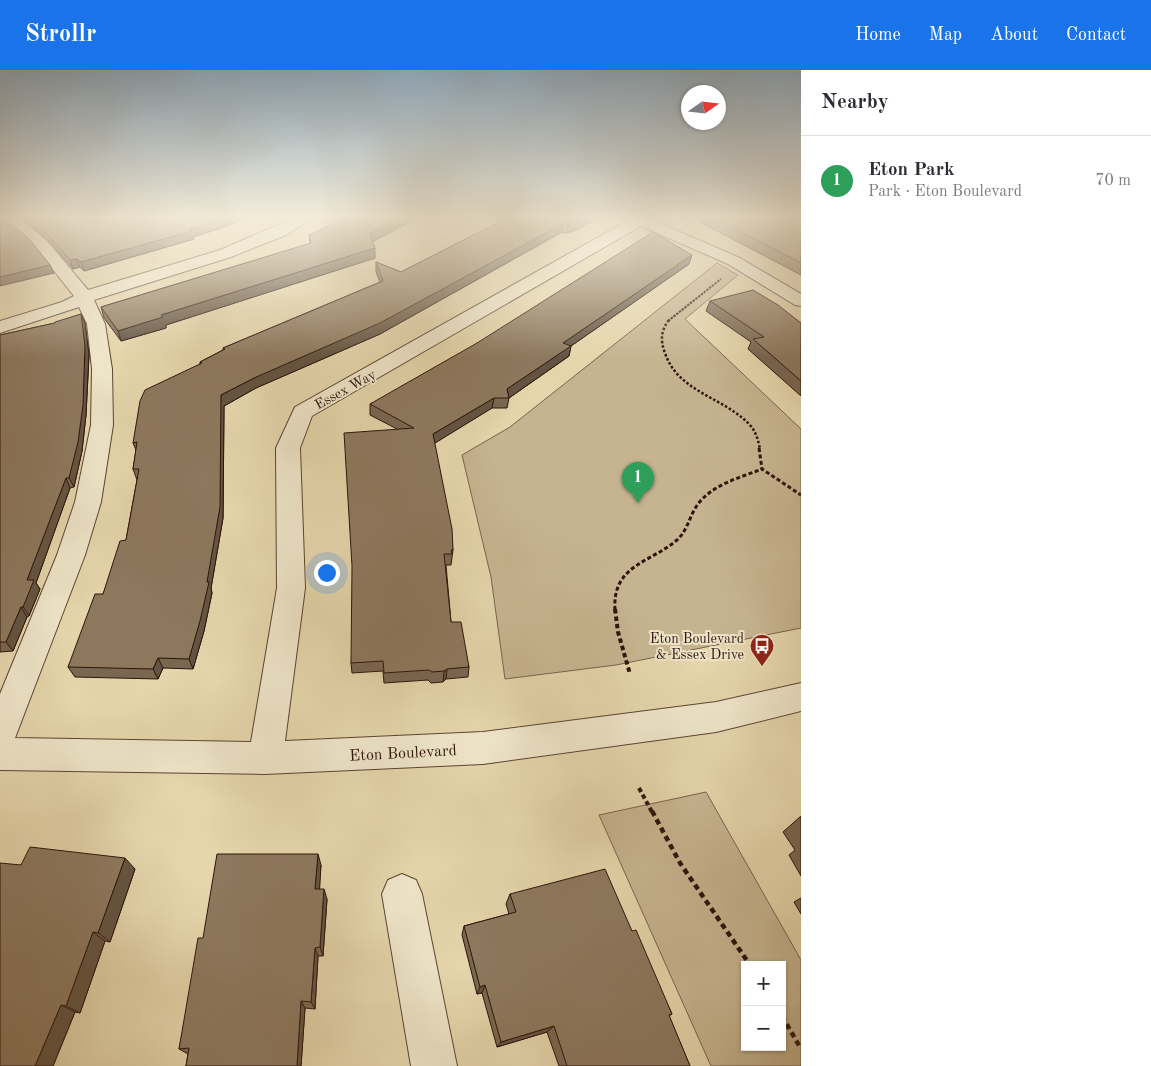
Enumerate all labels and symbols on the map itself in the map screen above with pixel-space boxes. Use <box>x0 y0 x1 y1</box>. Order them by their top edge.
north arrow <box>681 85 726 130</box>
street label: Essex Way <box>313 367 379 412</box>
pin: 1 <box>622 462 654 503</box>
your location <box>314 560 340 586</box>
place label: Eton Boulevard & Essex Drive <box>650 632 744 662</box>
bus stop icon: Eton Boulevard & Essex Drive <box>749 633 775 667</box>
street label: Eton Boulevard <box>349 743 457 765</box>

